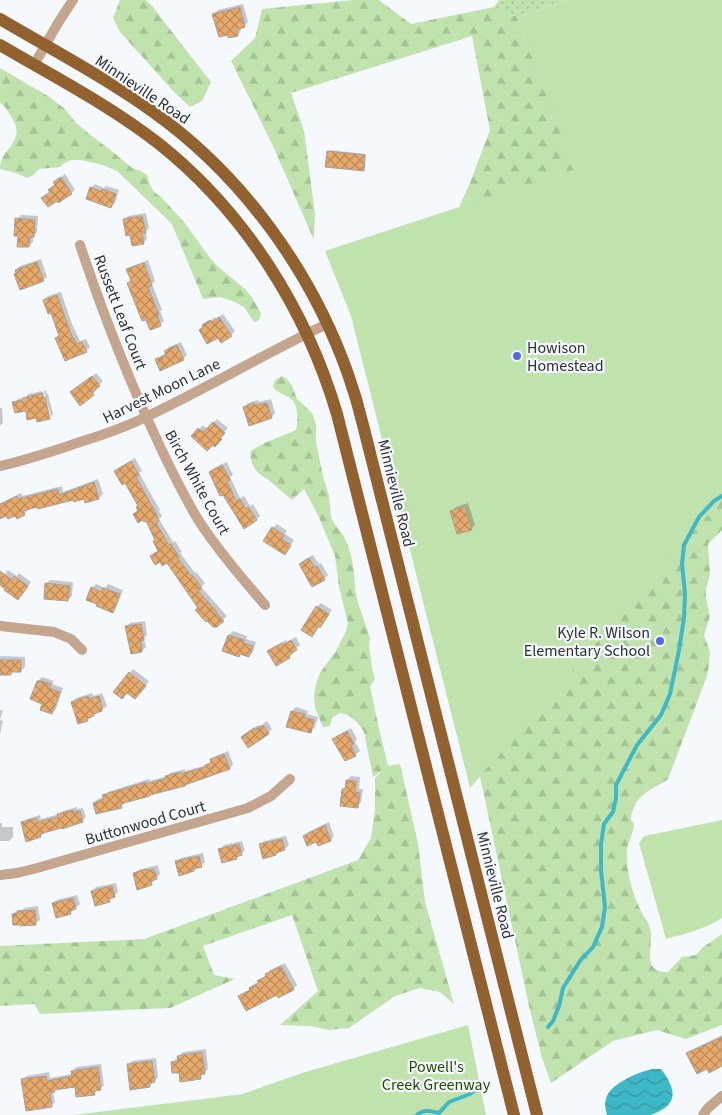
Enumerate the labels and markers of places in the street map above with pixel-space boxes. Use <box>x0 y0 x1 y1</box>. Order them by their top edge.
place label: Howison Homestead <box>527 337 604 377</box>
marker: Howison Homestead <box>511 350 523 362</box>
place label: Kyle R. Wilson Elementary School <box>524 622 650 662</box>
marker: Kyle R. Wilson Elementary School <box>654 635 666 647</box>

